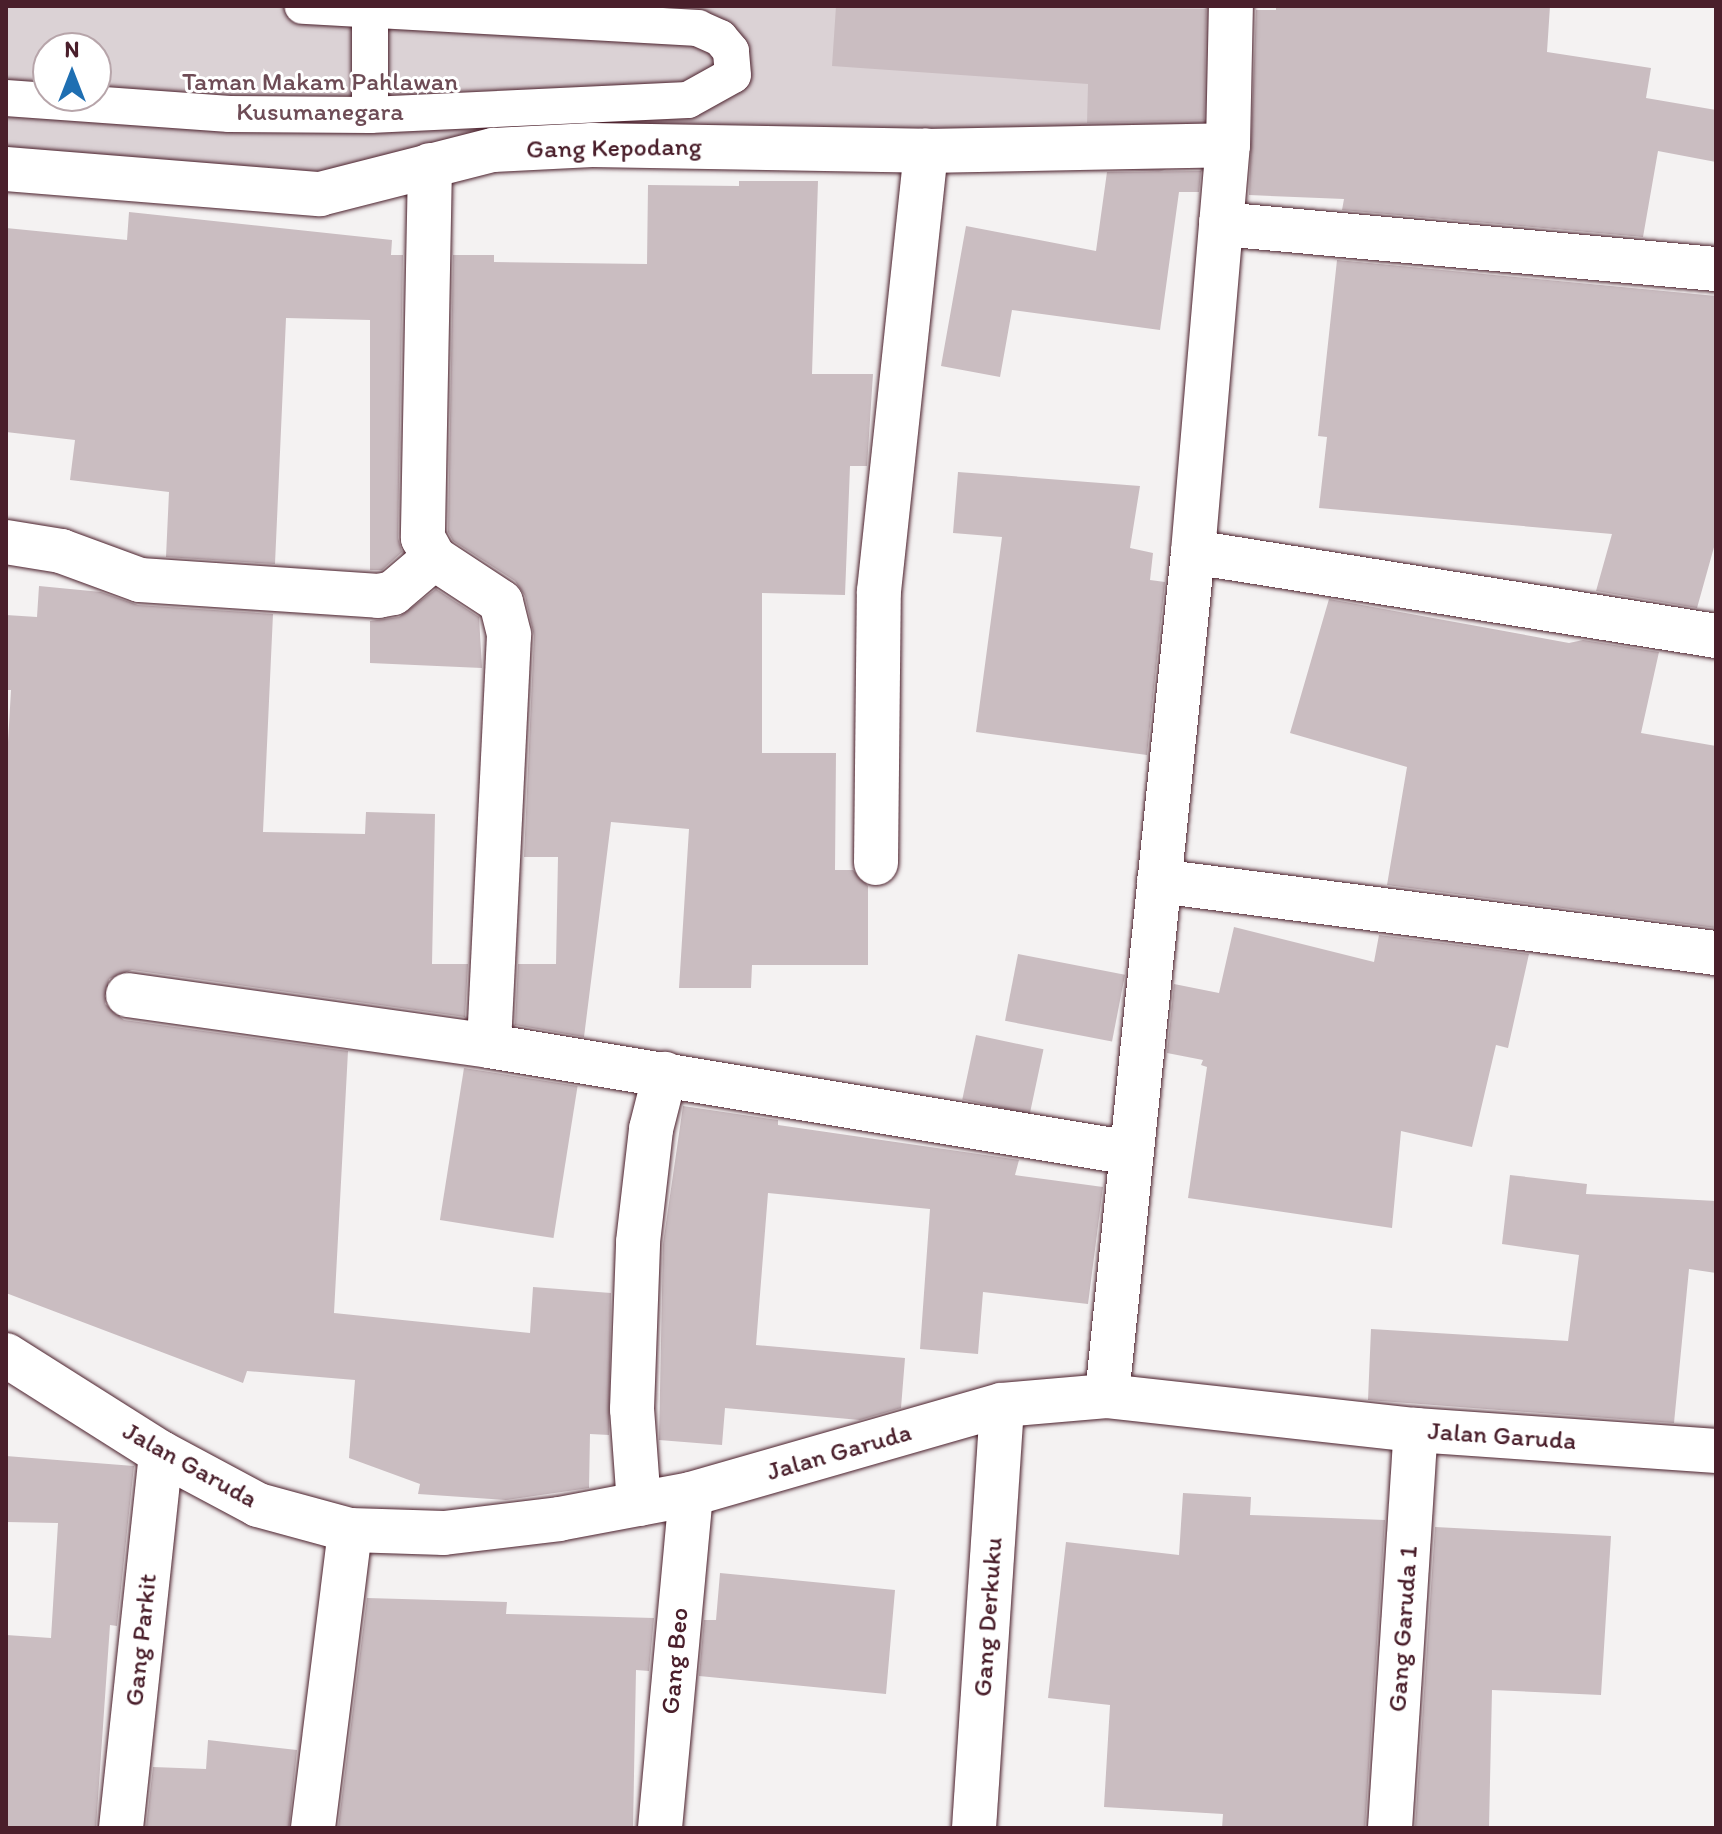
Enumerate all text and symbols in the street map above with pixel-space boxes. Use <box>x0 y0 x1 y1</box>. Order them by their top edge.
north arrow <box>32 32 112 112</box>
text: N <box>65 36 79 63</box>
park label: Taman Makam Pahlawan Kusumanegara <box>183 66 457 128</box>
street label: Gang Kepodang <box>525 131 703 165</box>
street label: Jalan Garuda <box>117 1415 263 1515</box>
street label: Jalan Garuda <box>1427 1415 1577 1457</box>
street label: Jalan Garuda <box>763 1416 915 1488</box>
street label: Gang Derkuku <box>967 1536 1009 1698</box>
street label: Gang Garuda 1 <box>1382 1545 1424 1713</box>
street label: Gang Parkit <box>119 1572 163 1708</box>
street label: Gang Beo <box>655 1606 695 1716</box>

